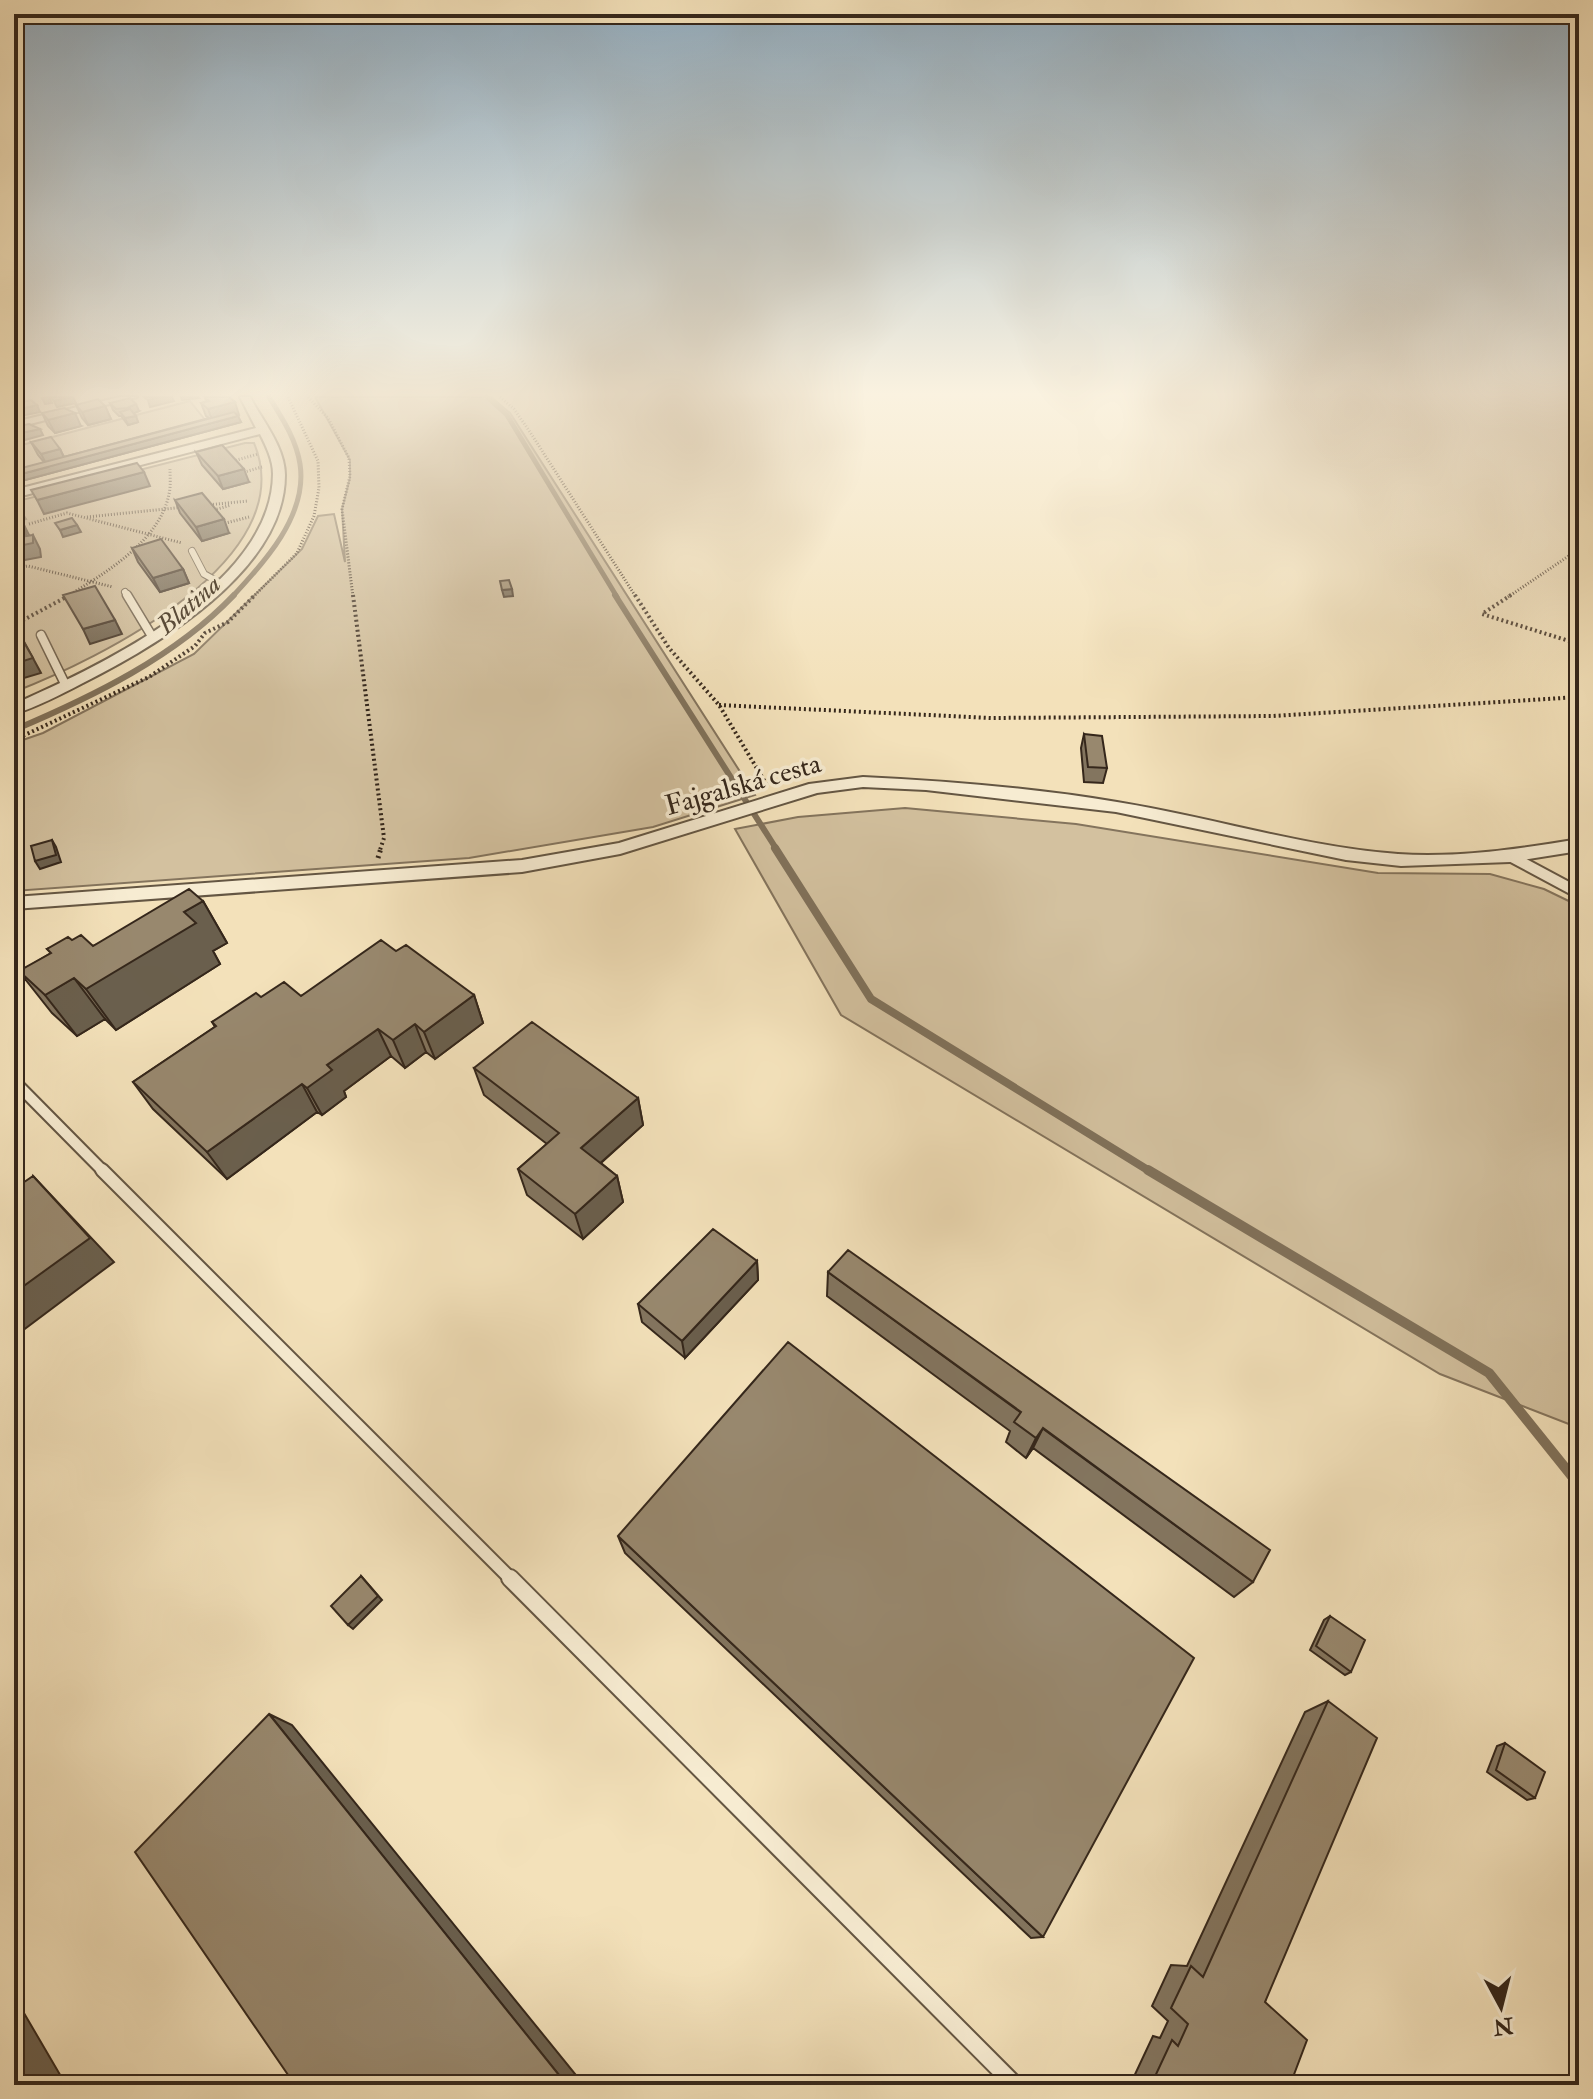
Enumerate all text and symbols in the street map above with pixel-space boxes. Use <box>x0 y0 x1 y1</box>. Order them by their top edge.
water label: Blatina <box>149 569 228 643</box>
street label: Fajgalská cesta <box>661 746 825 824</box>
north arrow <box>1461 1967 1541 2047</box>
text: N <box>1492 2011 1516 2041</box>

